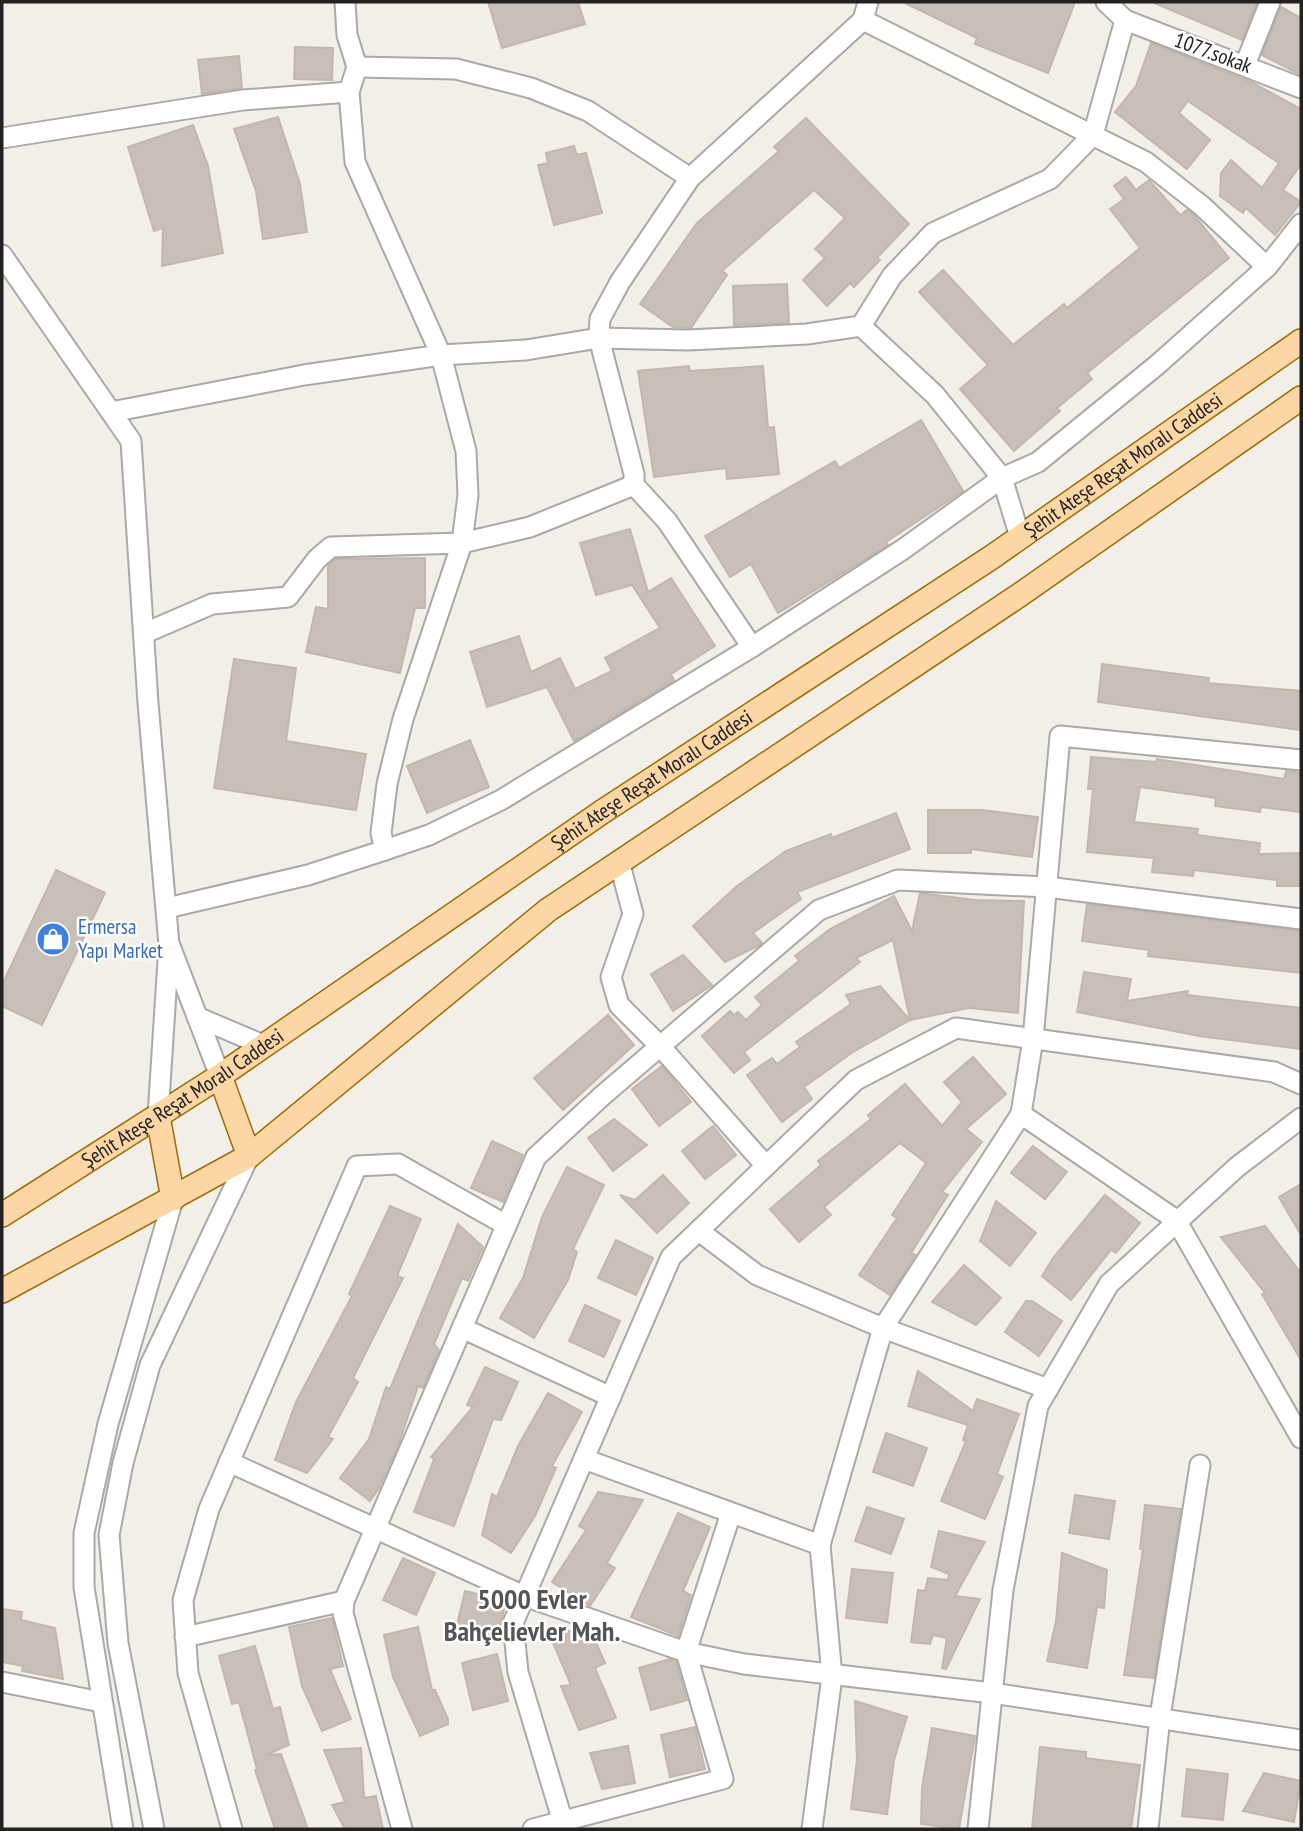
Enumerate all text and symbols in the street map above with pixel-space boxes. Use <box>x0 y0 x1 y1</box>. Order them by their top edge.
street label: 1077.sokak <box>1171 26 1256 79</box>
street label: Şehit Ateşe Reşat Moralı Caddesi <box>1019 386 1227 543</box>
street label: Şehit Ateşe Reşat Moralı Caddesi <box>546 703 757 856</box>
place label: Ermersa Yapı Market <box>78 913 163 964</box>
shop icon: Ermersa Yapı Market <box>34 920 72 958</box>
street label: Şehit Ateşe Reşat Moralı Caddesi <box>76 1022 289 1174</box>
district label: 5000 Evler Bahçelievler Mah. <box>444 1580 620 1649</box>

